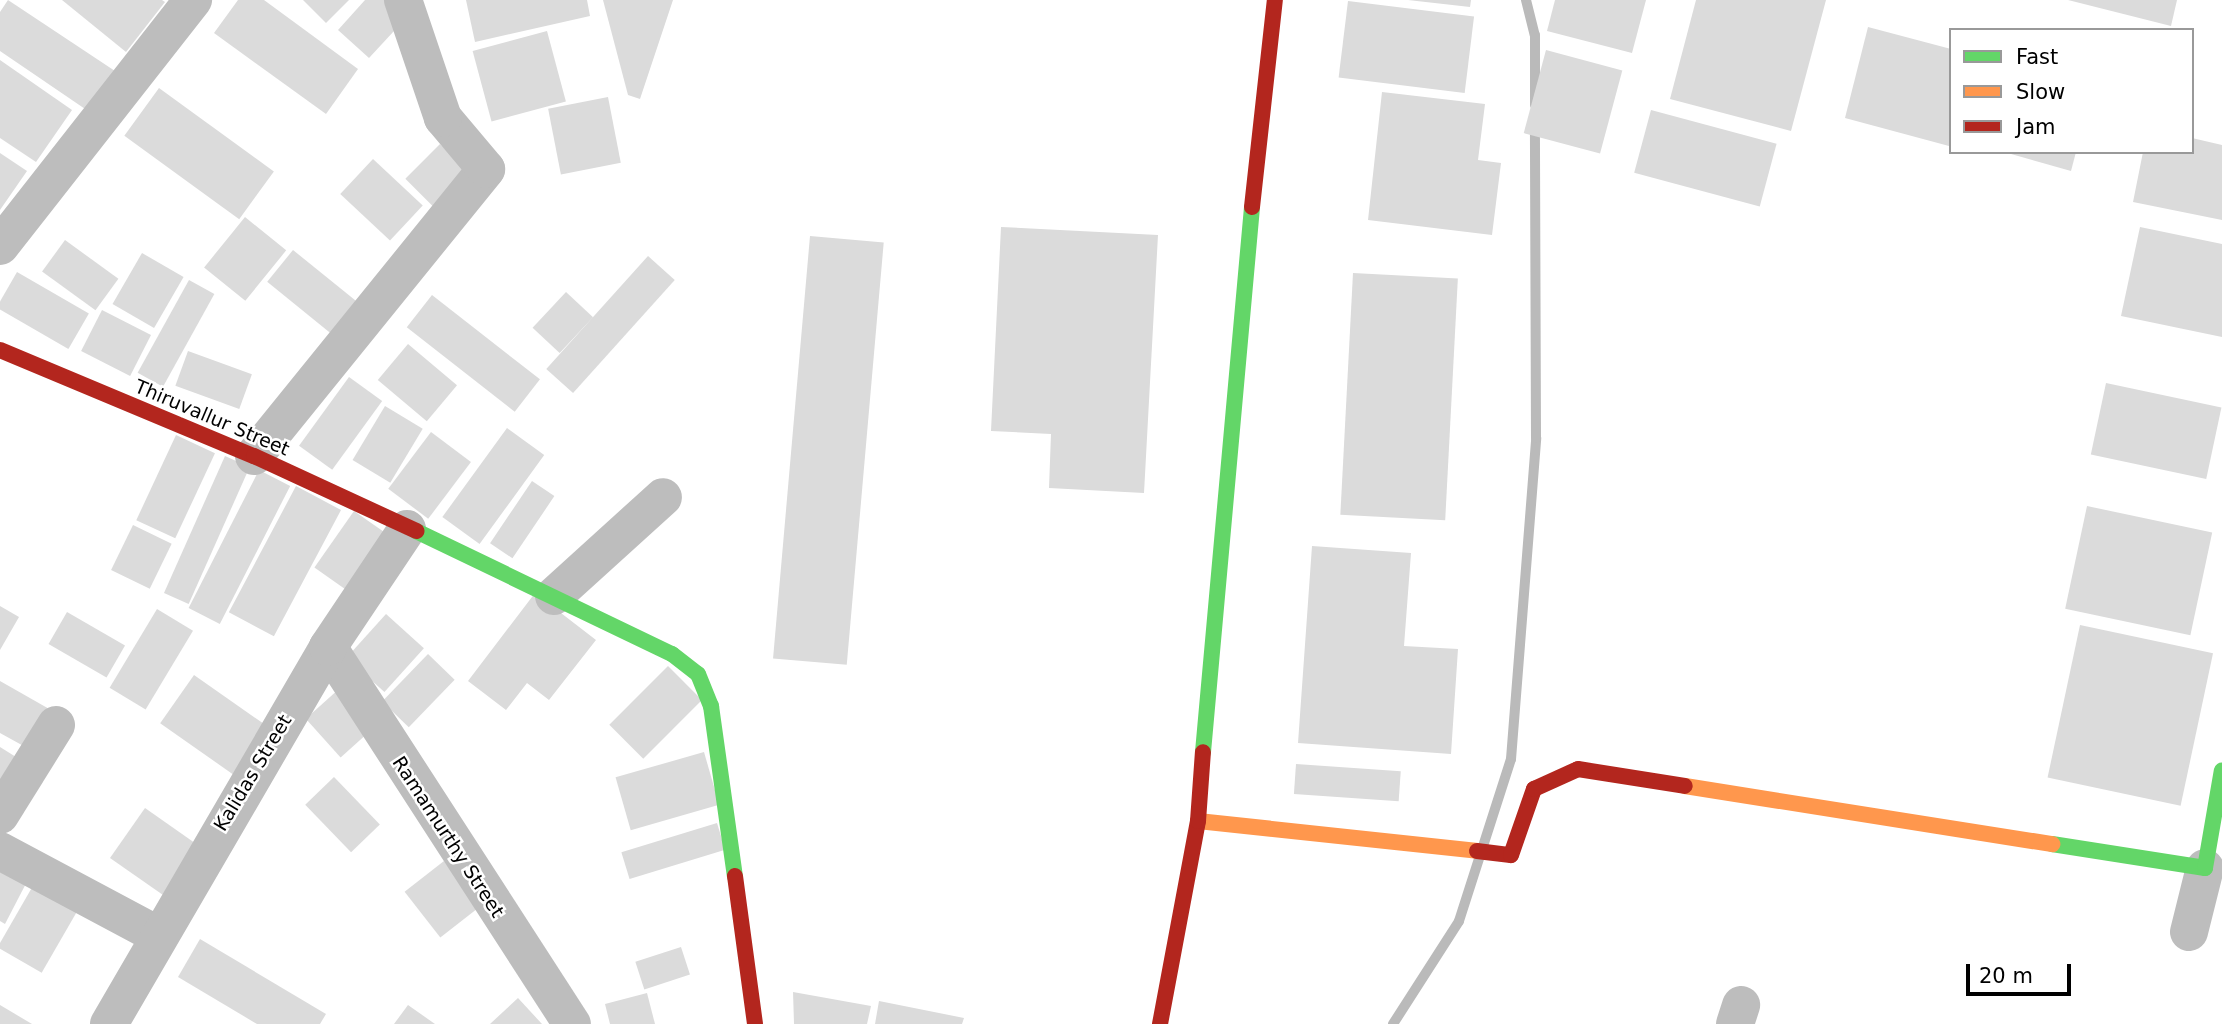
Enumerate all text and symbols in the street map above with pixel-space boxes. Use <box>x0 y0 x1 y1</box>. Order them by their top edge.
legend <box>1949 28 2194 154</box>
text: Fast <box>2016 45 2058 69</box>
text: Slow <box>2016 80 2065 104</box>
text: Jam <box>2016 115 2056 139</box>
street label: Thiruvallur Street <box>131 375 293 461</box>
street label: Kalidas Street <box>209 711 297 835</box>
street label: Ramamurthy Street <box>387 752 509 922</box>
scale bar <box>1970 950 2075 994</box>
text: 20 m <box>1979 964 2033 988</box>

